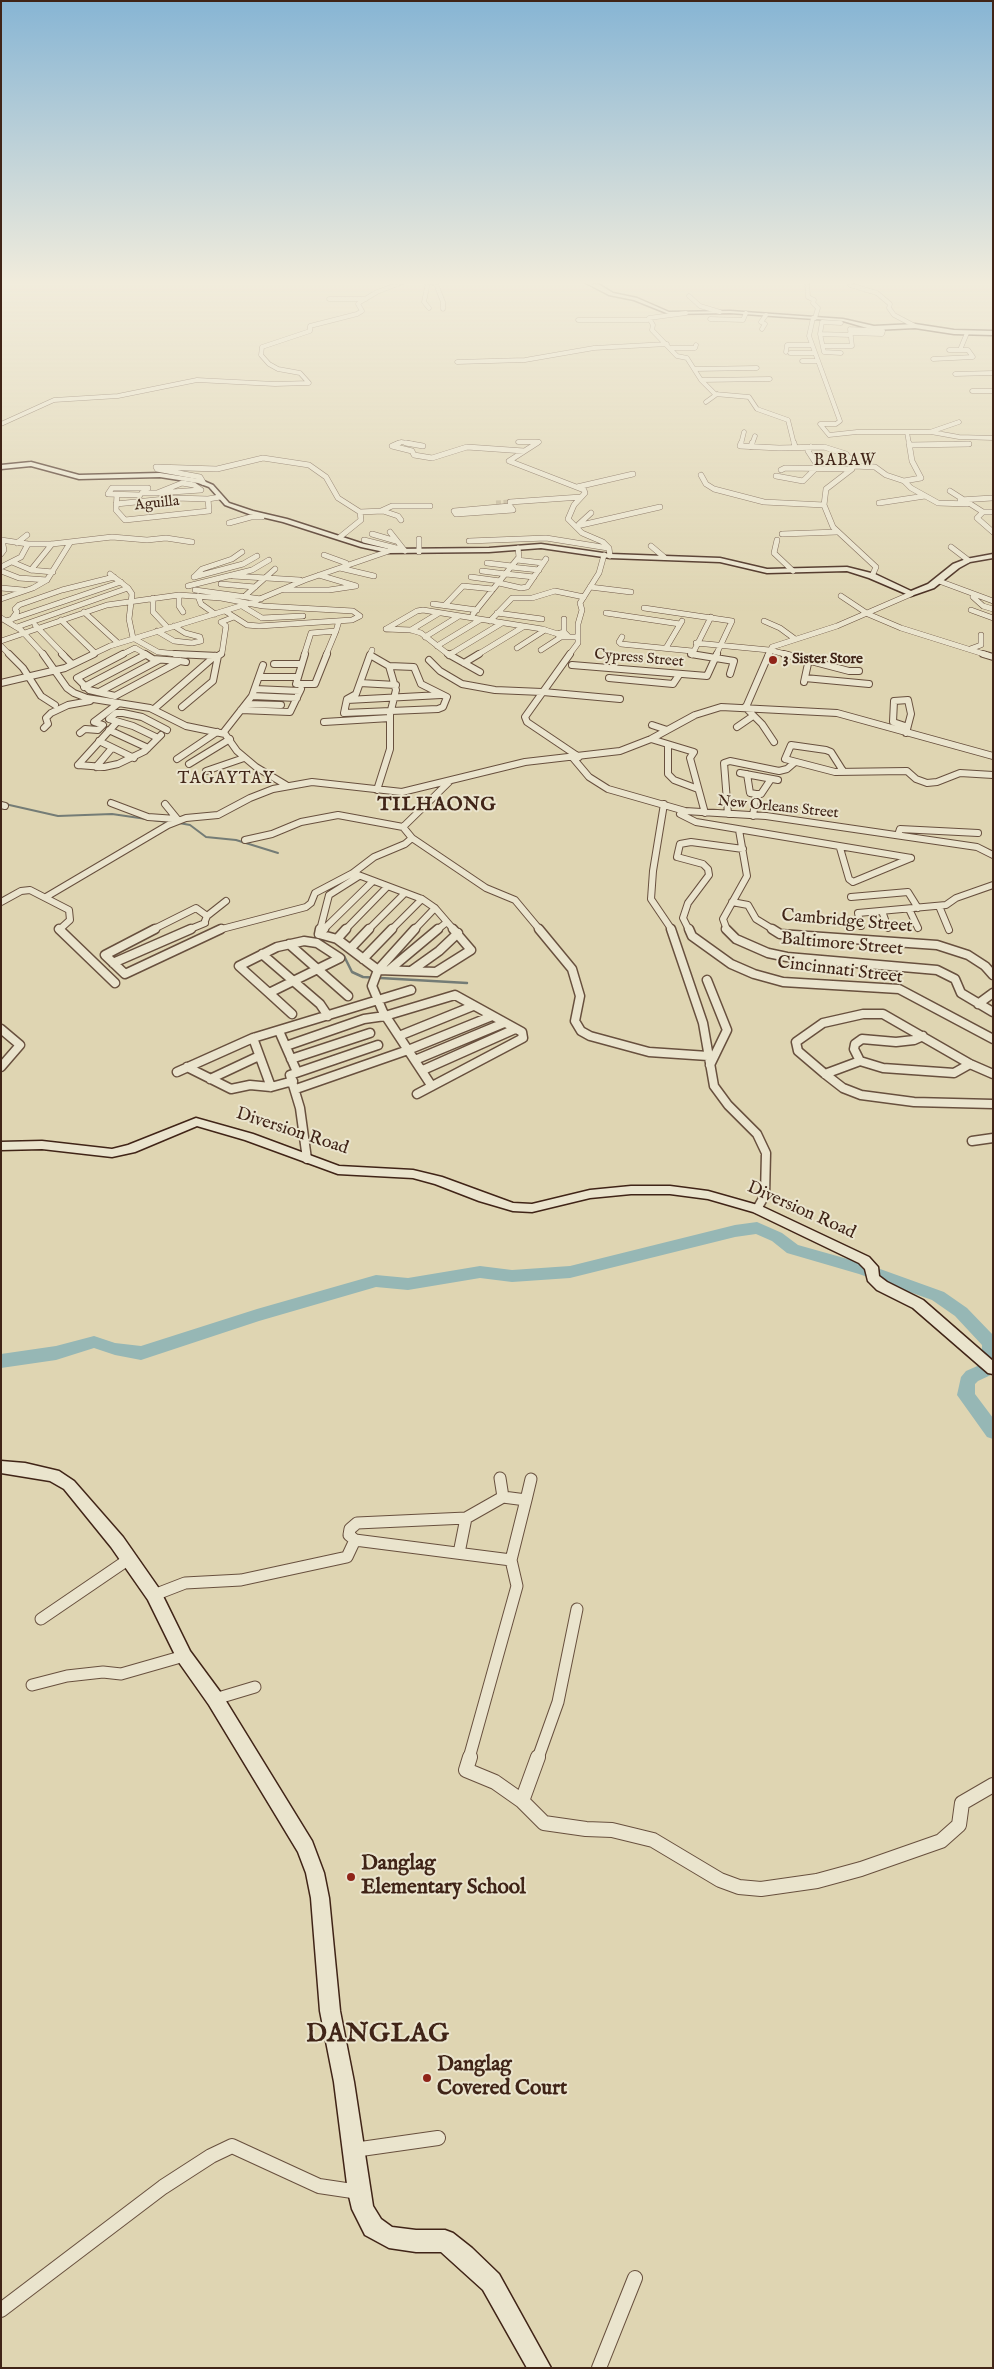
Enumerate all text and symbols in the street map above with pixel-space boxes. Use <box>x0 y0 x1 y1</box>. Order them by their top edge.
district label: BABAW <box>813 452 877 472</box>
street label: Aguilla <box>134 493 180 515</box>
street label: Cypress Street <box>594 646 684 672</box>
place label: 3 Sister Store <box>783 651 863 669</box>
marker: 3 Sister Store <box>767 654 779 666</box>
district label: TAGAYTAY <box>177 770 276 790</box>
street label: New Orleans Street <box>717 793 839 823</box>
district label: TILHAONG <box>376 795 498 817</box>
street label: Cambridge Street <box>780 906 914 938</box>
street label: Baltimore Street <box>780 929 904 961</box>
street label: Cincinnati Street <box>776 953 904 989</box>
street label: Diversion Road <box>233 1104 351 1160</box>
street label: Diversion Road <box>743 1177 859 1245</box>
place label: Danglag Elementary School <box>361 1852 526 1902</box>
marker: Danglag Elementary School <box>345 1871 357 1883</box>
district label: DANGLAG <box>305 2020 451 2052</box>
place label: Danglag Covered Court <box>437 2053 567 2103</box>
marker: Danglag Covered Court <box>421 2072 433 2084</box>

